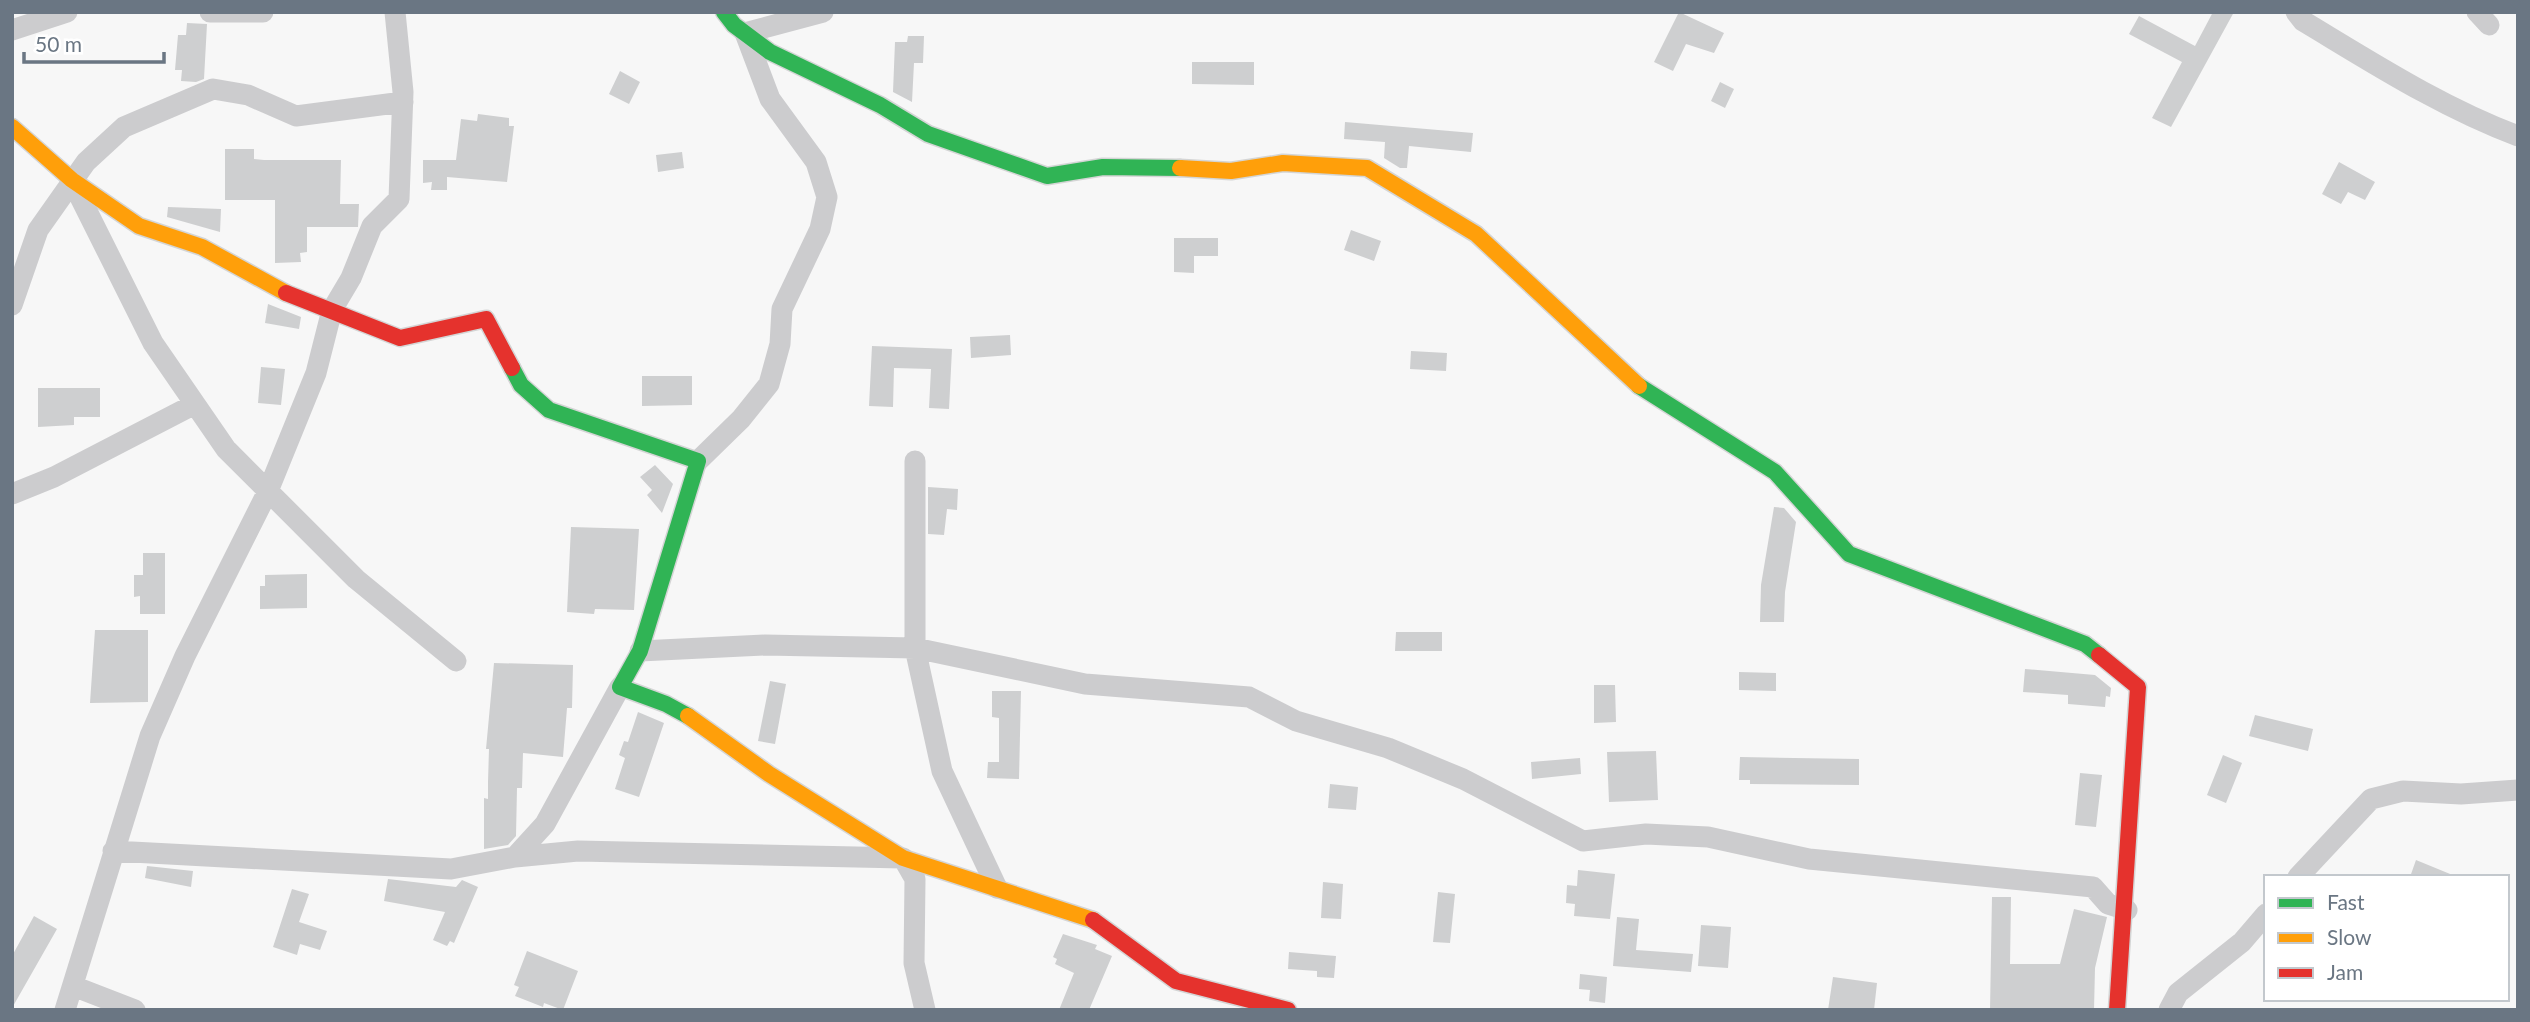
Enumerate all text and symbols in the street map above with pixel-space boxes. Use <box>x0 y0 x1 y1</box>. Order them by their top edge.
scale bar <box>24 21 164 65</box>
text: 50 m <box>35 31 82 56</box>
legend <box>2264 875 2509 1001</box>
text: Fast <box>2327 889 2365 914</box>
text: Slow <box>2327 924 2372 949</box>
text: Jam <box>2327 959 2363 984</box>

